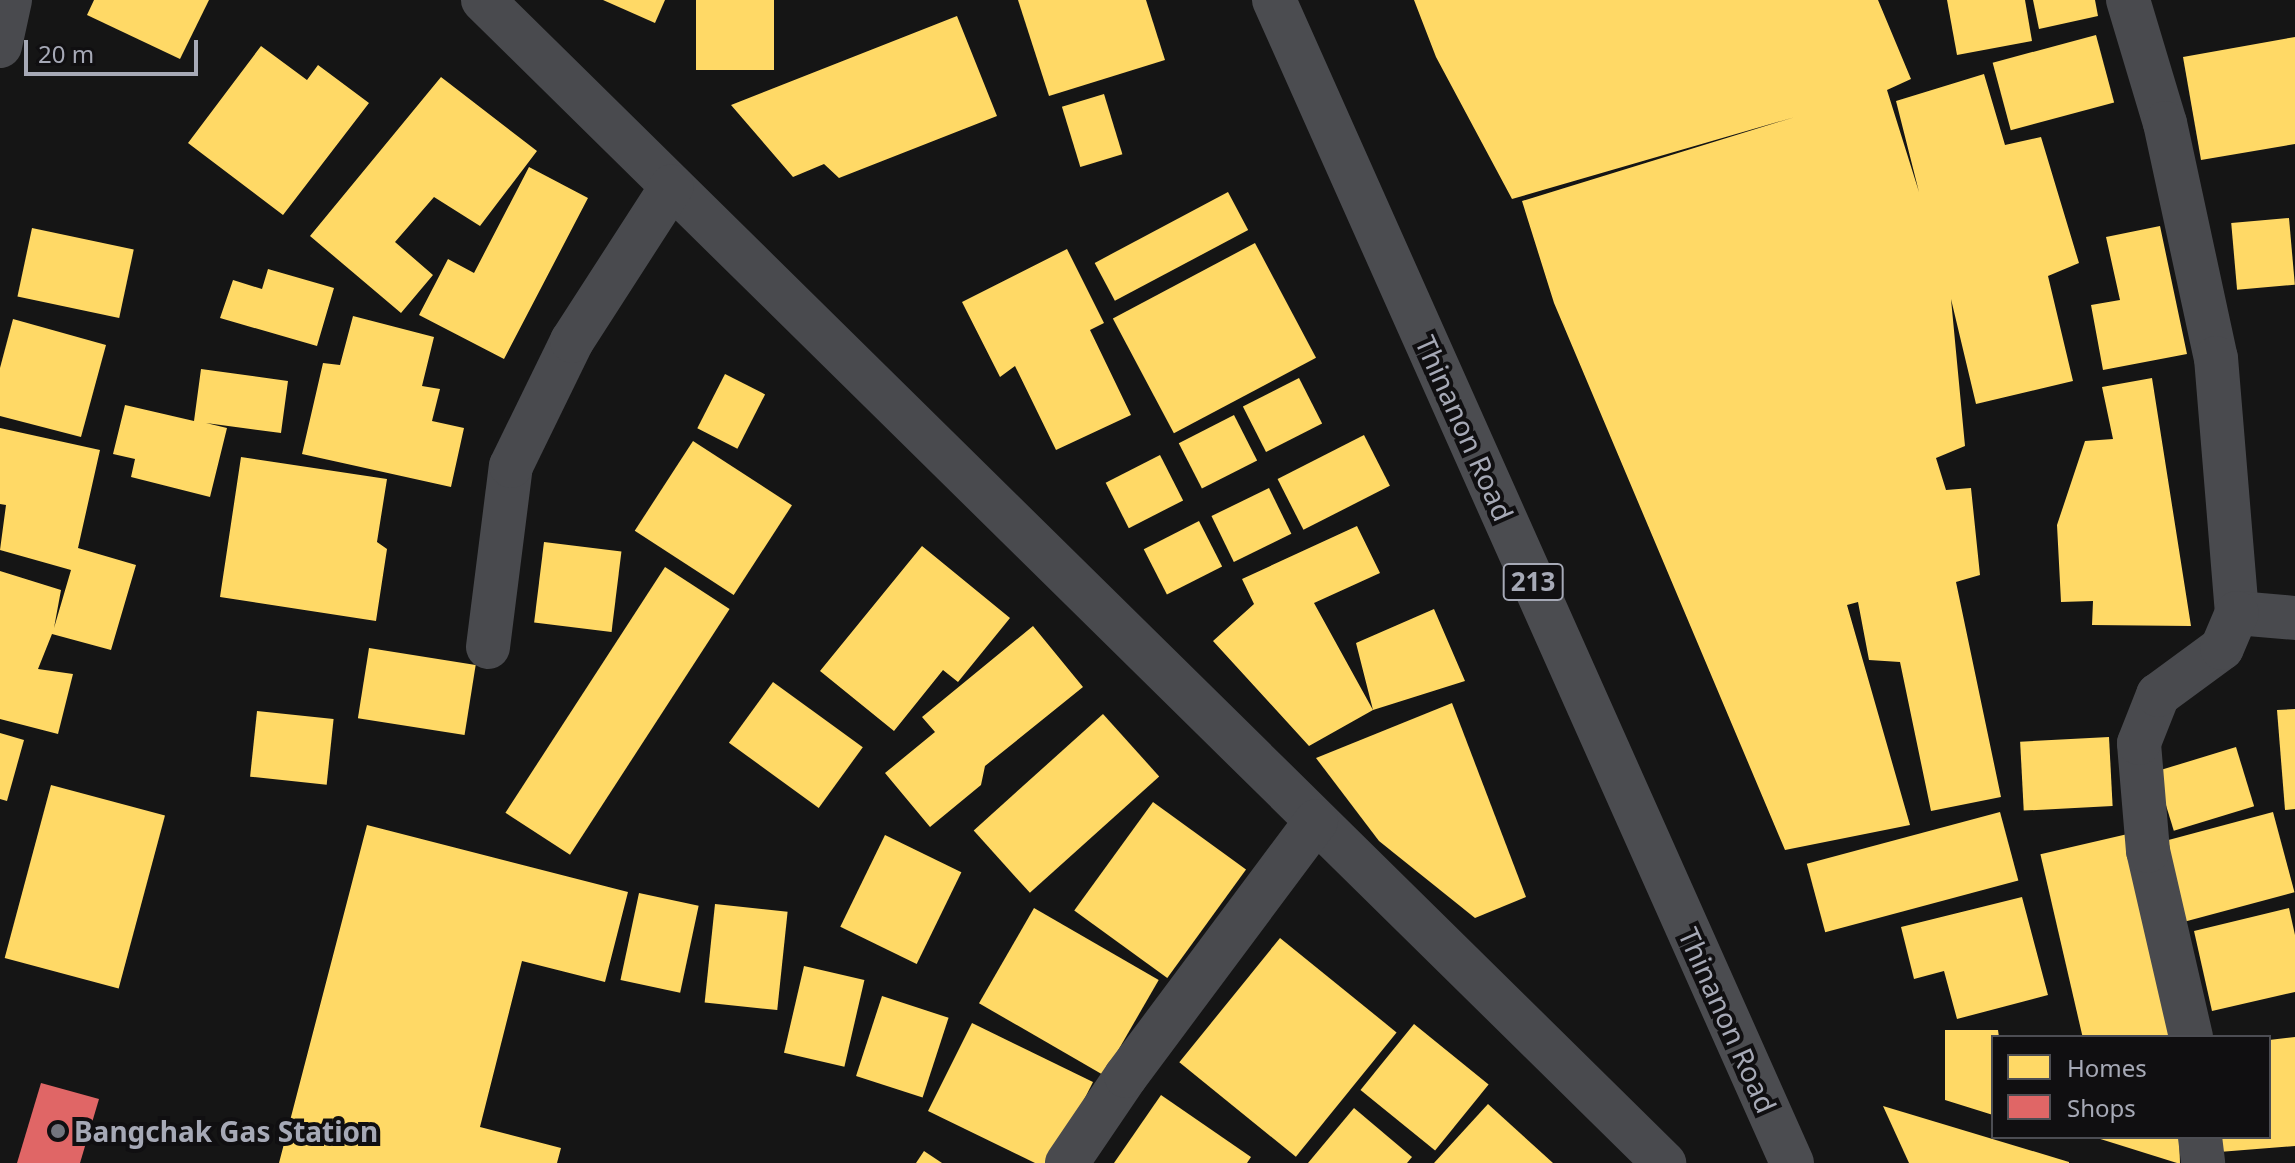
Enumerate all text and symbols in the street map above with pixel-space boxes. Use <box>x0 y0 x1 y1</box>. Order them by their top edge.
scale bar <box>28 24 202 74</box>
text: 20 m <box>38 37 94 70</box>
street label: Thinanon Road <box>1409 330 1521 526</box>
road number: 213 <box>1501 560 1565 604</box>
street label: Thinanon Road <box>1672 922 1784 1118</box>
legend <box>1991 1035 2271 1139</box>
text: Homes <box>2067 1051 2147 1084</box>
text: Shops <box>2067 1091 2136 1124</box>
place label: Bangchak Gas Station <box>74 1114 378 1148</box>
marker: Bangchak Gas Station <box>49 1122 67 1140</box>

